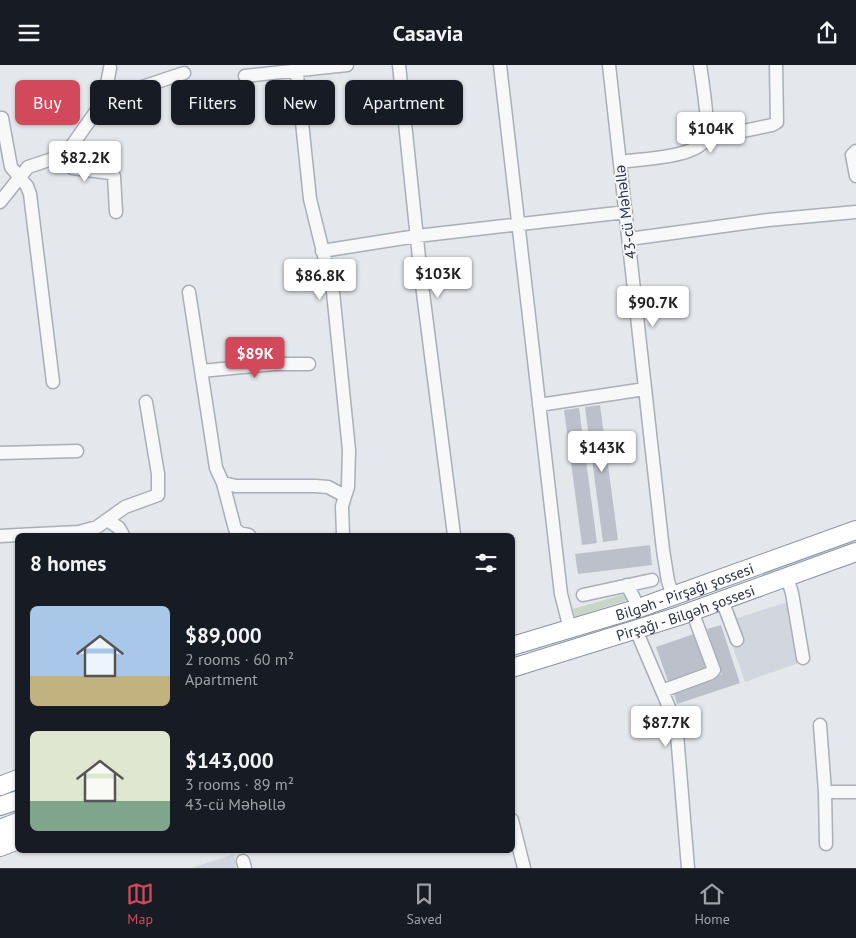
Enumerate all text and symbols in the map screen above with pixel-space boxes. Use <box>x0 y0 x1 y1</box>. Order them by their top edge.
icon: menu <box>15 19 43 47</box>
text: Casavia <box>393 19 463 47</box>
icon: share <box>813 19 841 47</box>
chip: Buy <box>15 80 80 125</box>
chip: Rent <box>90 80 161 125</box>
chip: Filters <box>171 80 255 125</box>
chip: New <box>265 80 335 125</box>
chip: Apartment <box>345 80 463 125</box>
pin: $104K <box>676 111 746 154</box>
text: $104K <box>688 118 734 138</box>
pin: $82.2K <box>44 141 126 183</box>
text: $82.2K <box>60 147 110 167</box>
street label: 43-cü Məhəllə <box>610 164 640 260</box>
pin: $103K <box>403 257 473 299</box>
pin: $86.8K <box>279 259 361 301</box>
text: $103K <box>415 263 461 283</box>
text: $86.8K <box>295 265 345 285</box>
pin: $90.7K <box>612 285 694 328</box>
text: $90.7K <box>628 292 678 312</box>
pin: $89K <box>225 337 285 379</box>
text: $89K <box>236 343 274 363</box>
pin: $143K <box>567 431 637 473</box>
text: $143K <box>579 437 625 457</box>
icon: filters <box>472 549 500 577</box>
text: 8 homes <box>30 550 106 577</box>
street label: Bilgəh - Pirşağı şossesi <box>613 558 756 624</box>
street label: Pirşağı - Bilgəh şossesi <box>614 580 757 645</box>
text: $89,000 <box>185 622 262 649</box>
icon: home <box>70 626 130 686</box>
text: 2 rooms · 60 m² <box>185 649 294 669</box>
text: Apartment <box>185 669 258 689</box>
pin: $87.7K <box>625 705 707 748</box>
text: $87.7K <box>642 712 690 732</box>
text: $143,000 <box>185 747 274 774</box>
icon: home <box>70 751 130 811</box>
text: 3 rooms · 89 m² <box>185 774 294 794</box>
text: 43-cü Məhəllə <box>185 794 286 814</box>
tab: Map <box>126 880 154 928</box>
tab: Saved <box>406 880 442 928</box>
tab: Home <box>694 880 730 928</box>

